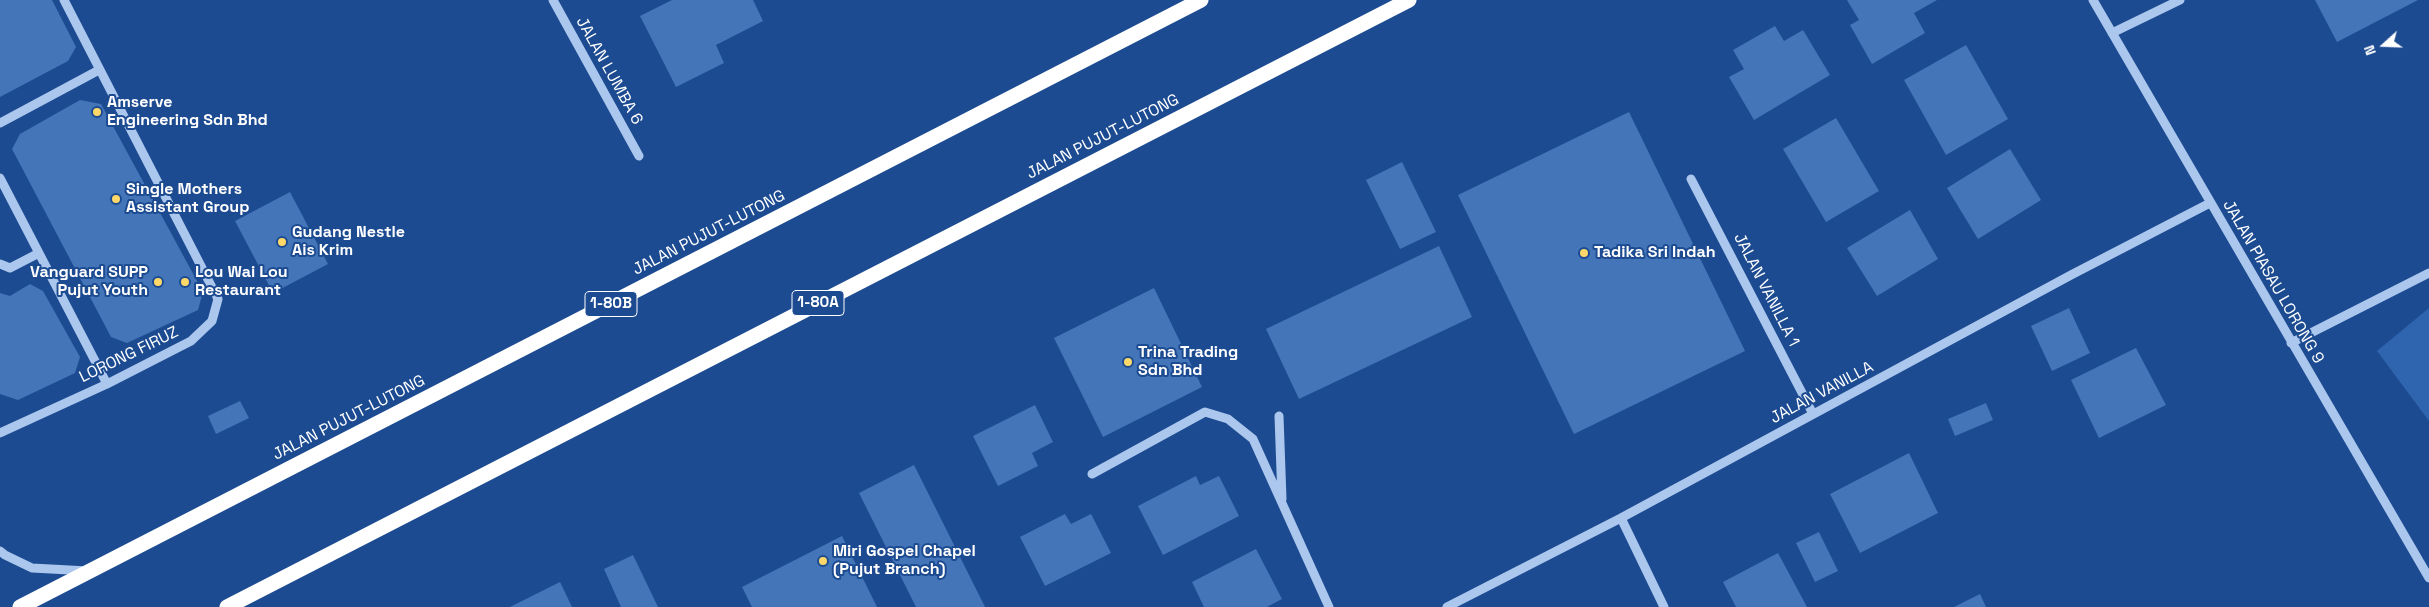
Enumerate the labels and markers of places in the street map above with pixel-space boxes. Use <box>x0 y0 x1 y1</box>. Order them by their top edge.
place label: Amserve Engineering Sdn Bhd <box>107 93 268 131</box>
marker: Amserve Engineering Sdn Bhd <box>91 106 103 118</box>
place label: Single Mothers Assistant Group <box>126 180 249 218</box>
marker: Single Mothers Assistant Group <box>110 193 122 205</box>
place label: Gudang Nestle Ais Krim <box>292 223 405 261</box>
marker: Gudang Nestle Ais Krim <box>276 236 288 248</box>
place label: Tadika Sri Indah <box>1594 243 1716 263</box>
marker: Tadika Sri Indah <box>1578 247 1590 259</box>
place label: Vanguard SUPP Pujut Youth <box>30 263 148 301</box>
place label: Lou Wai Lou Restaurant <box>195 263 288 301</box>
marker: Vanguard SUPP Pujut Youth <box>152 276 164 288</box>
marker: Lou Wai Lou Restaurant <box>179 276 191 288</box>
place label: Trina Trading Sdn Bhd <box>1138 343 1238 381</box>
marker: Trina Trading Sdn Bhd <box>1122 356 1134 368</box>
place label: Miri Gospel Chapel (Pujut Branch) <box>833 542 976 580</box>
marker: Miri Gospel Chapel (Pujut Branch) <box>817 555 829 567</box>

